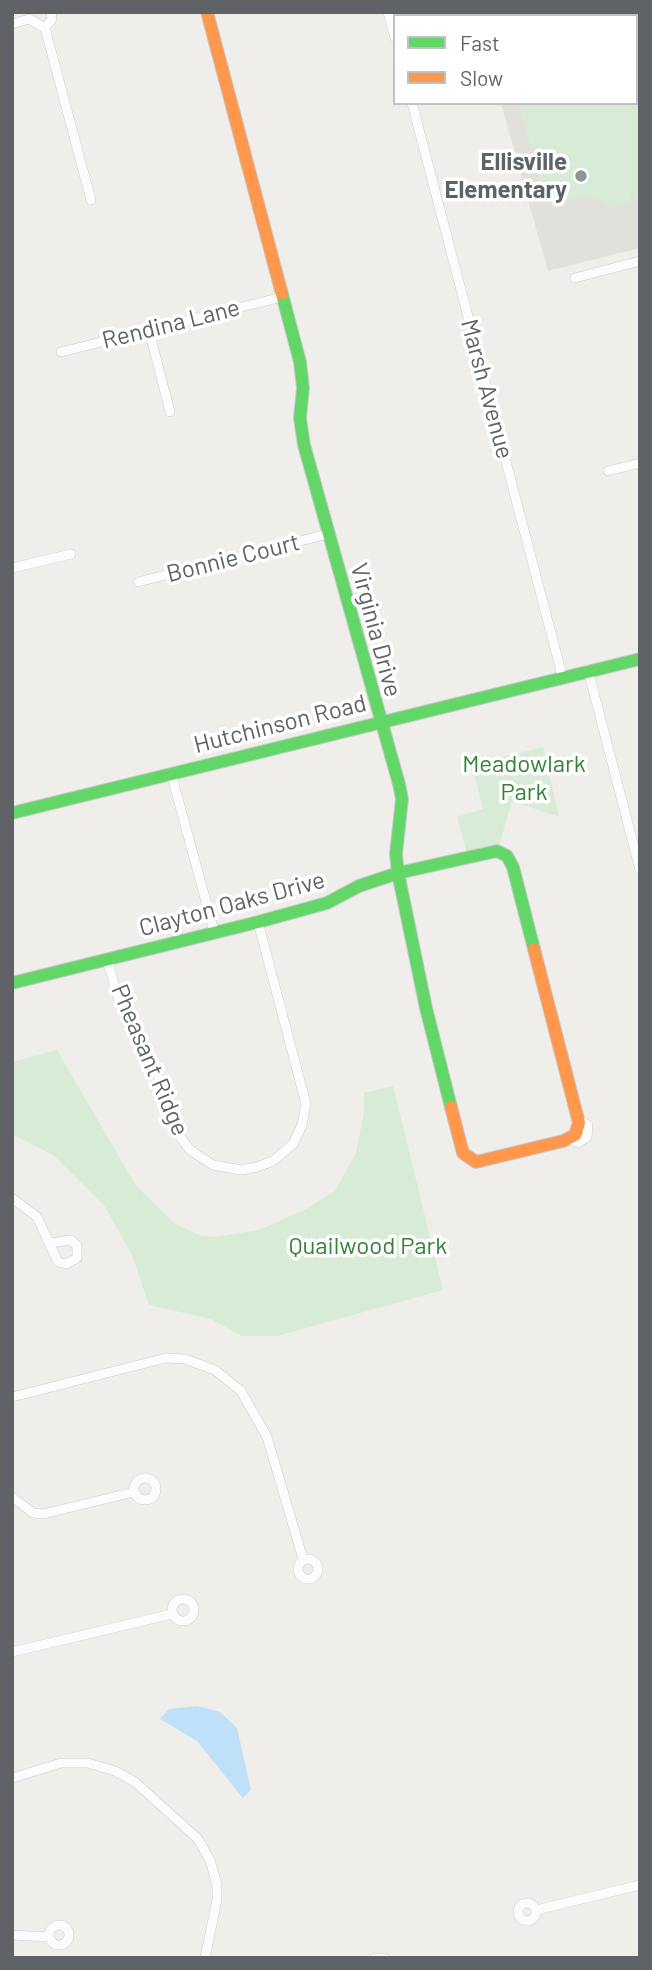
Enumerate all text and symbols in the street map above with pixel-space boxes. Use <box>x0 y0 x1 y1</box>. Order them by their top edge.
legend <box>393 14 638 105</box>
text: Fast <box>460 30 500 55</box>
text: Slow <box>460 65 503 90</box>
place label: Ellisville Elementary <box>444 148 567 204</box>
marker: Ellisville Elementary <box>573 168 589 184</box>
street label: Rendina Lane <box>99 293 243 355</box>
street label: Marsh Avenue <box>455 316 519 462</box>
street label: Bonnie Court <box>164 528 302 588</box>
street label: Virginia Drive <box>344 560 408 700</box>
street label: Hutchinson Road <box>191 689 369 759</box>
park label: Meadowlark Park <box>462 750 586 806</box>
street label: Clayton Oaks Drive <box>136 865 328 943</box>
street label: Pheasant Ridge <box>105 980 195 1140</box>
park label: Quailwood Park <box>289 1232 447 1260</box>

